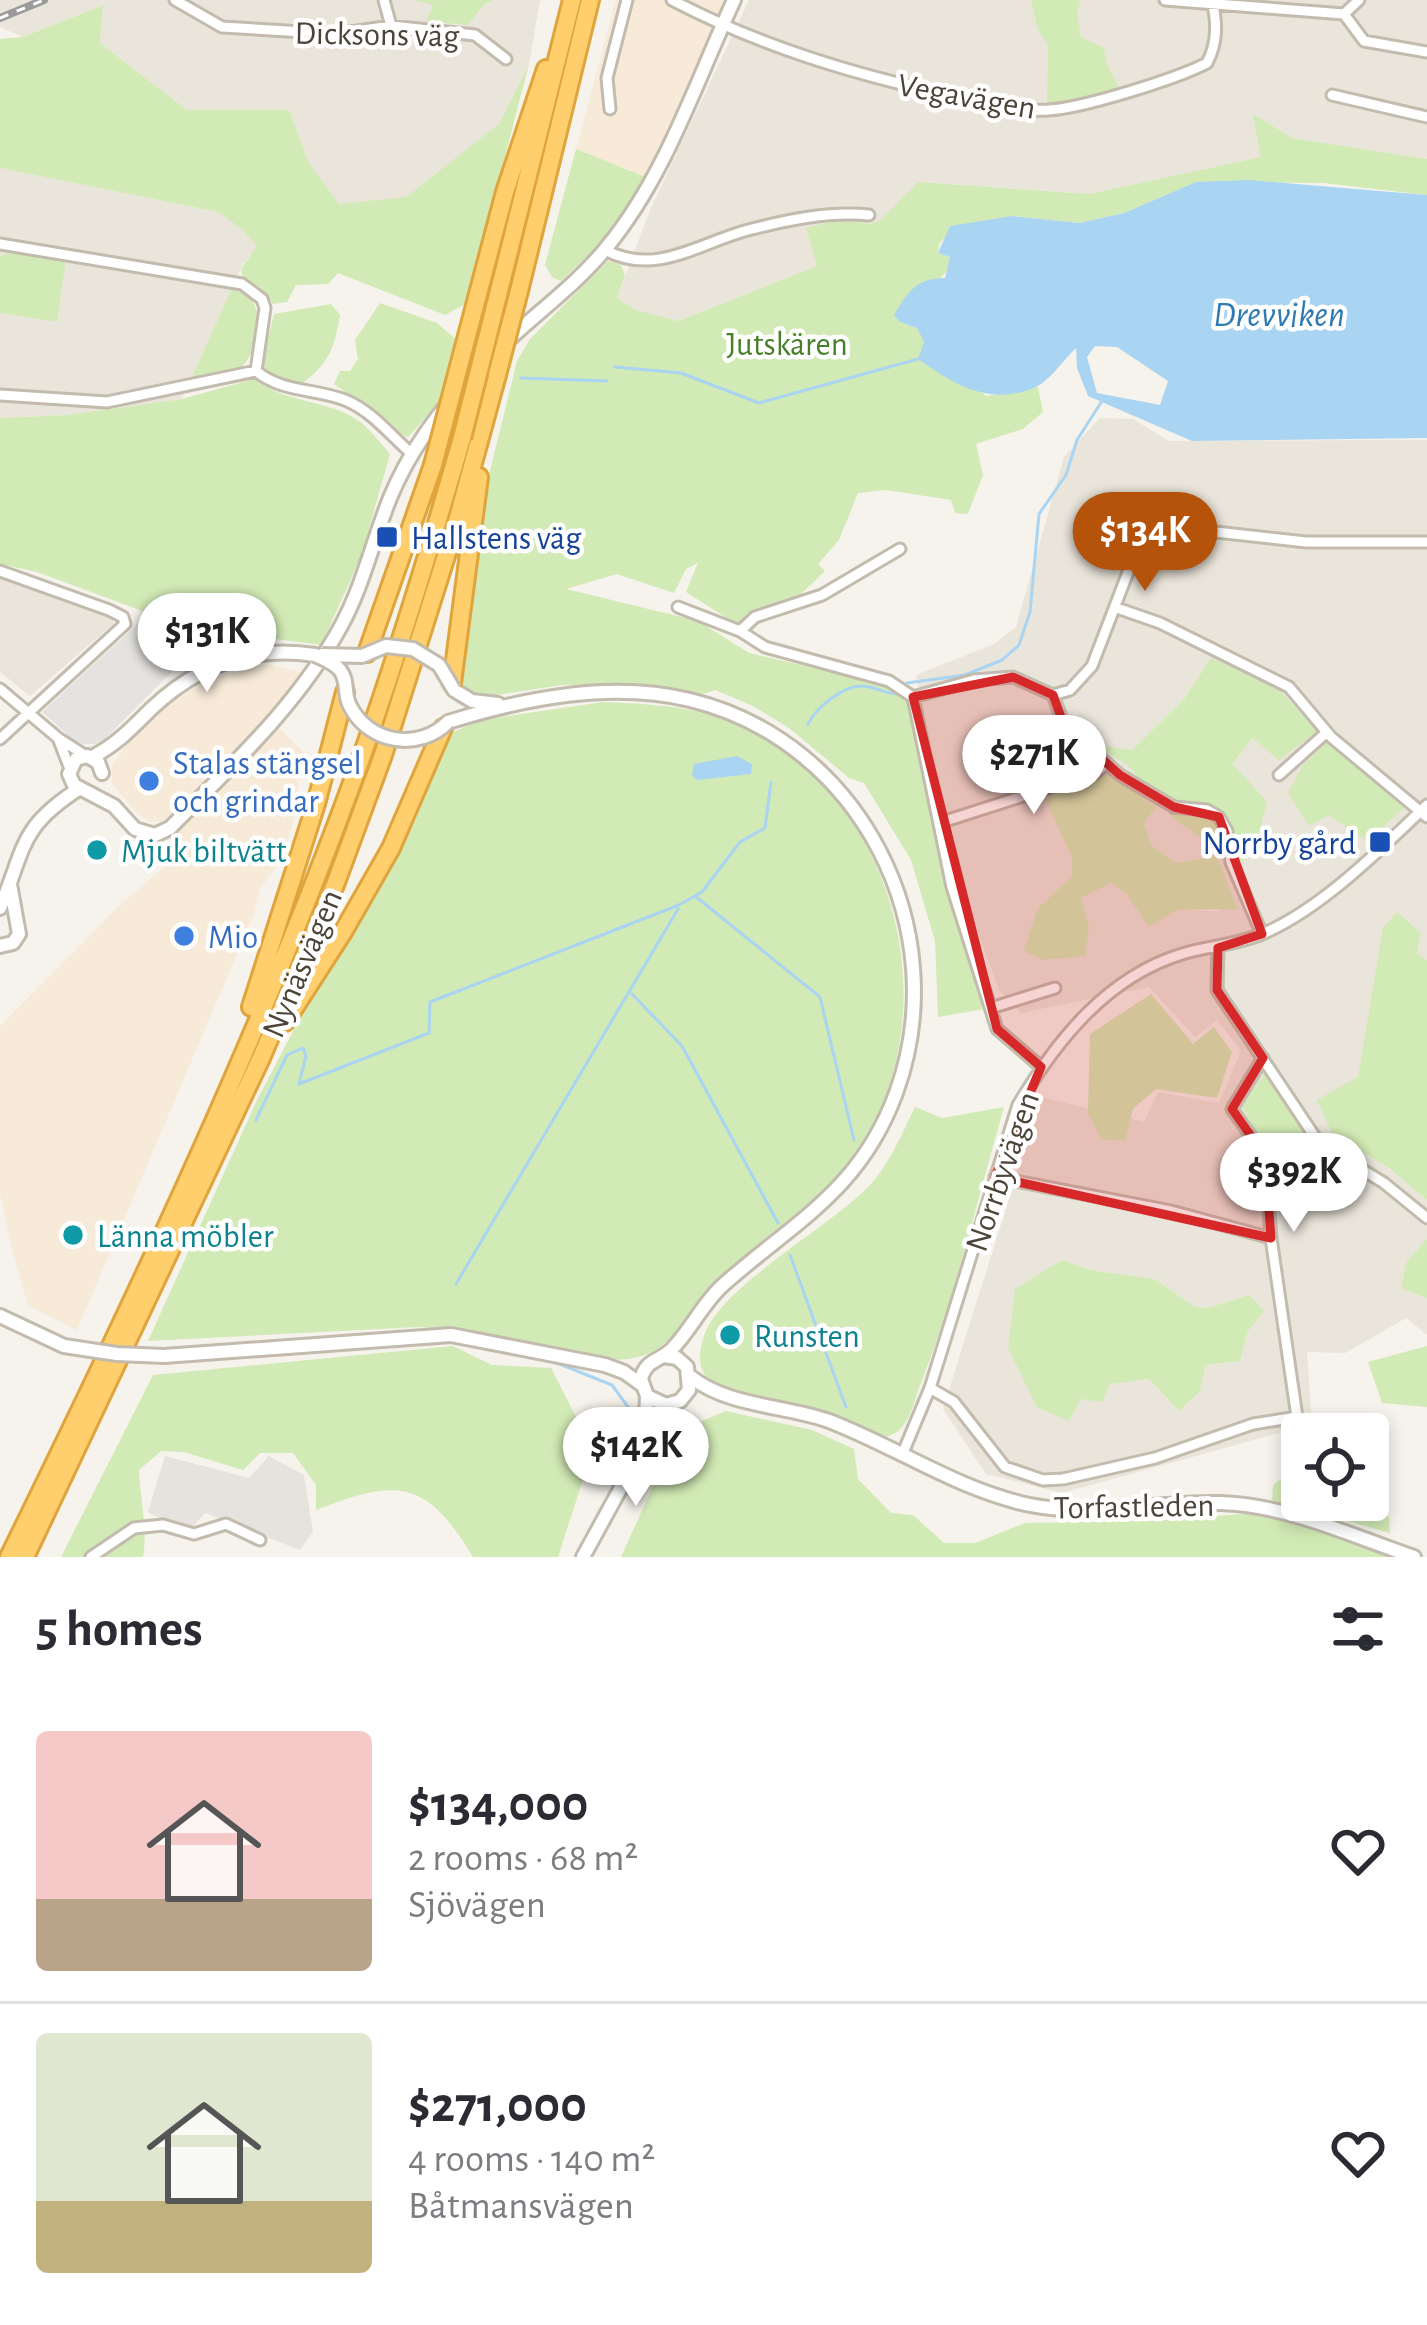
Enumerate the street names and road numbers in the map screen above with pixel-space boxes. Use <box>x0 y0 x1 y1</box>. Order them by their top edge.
street label: Dicksons väg <box>294 18 460 53</box>
street label: Vegavägen <box>895 69 1038 126</box>
street label: Nynäsvägen <box>257 885 349 1043</box>
street label: Norrbyvägen <box>961 1088 1046 1256</box>
street label: Torfastleden <box>1053 1490 1215 1525</box>

